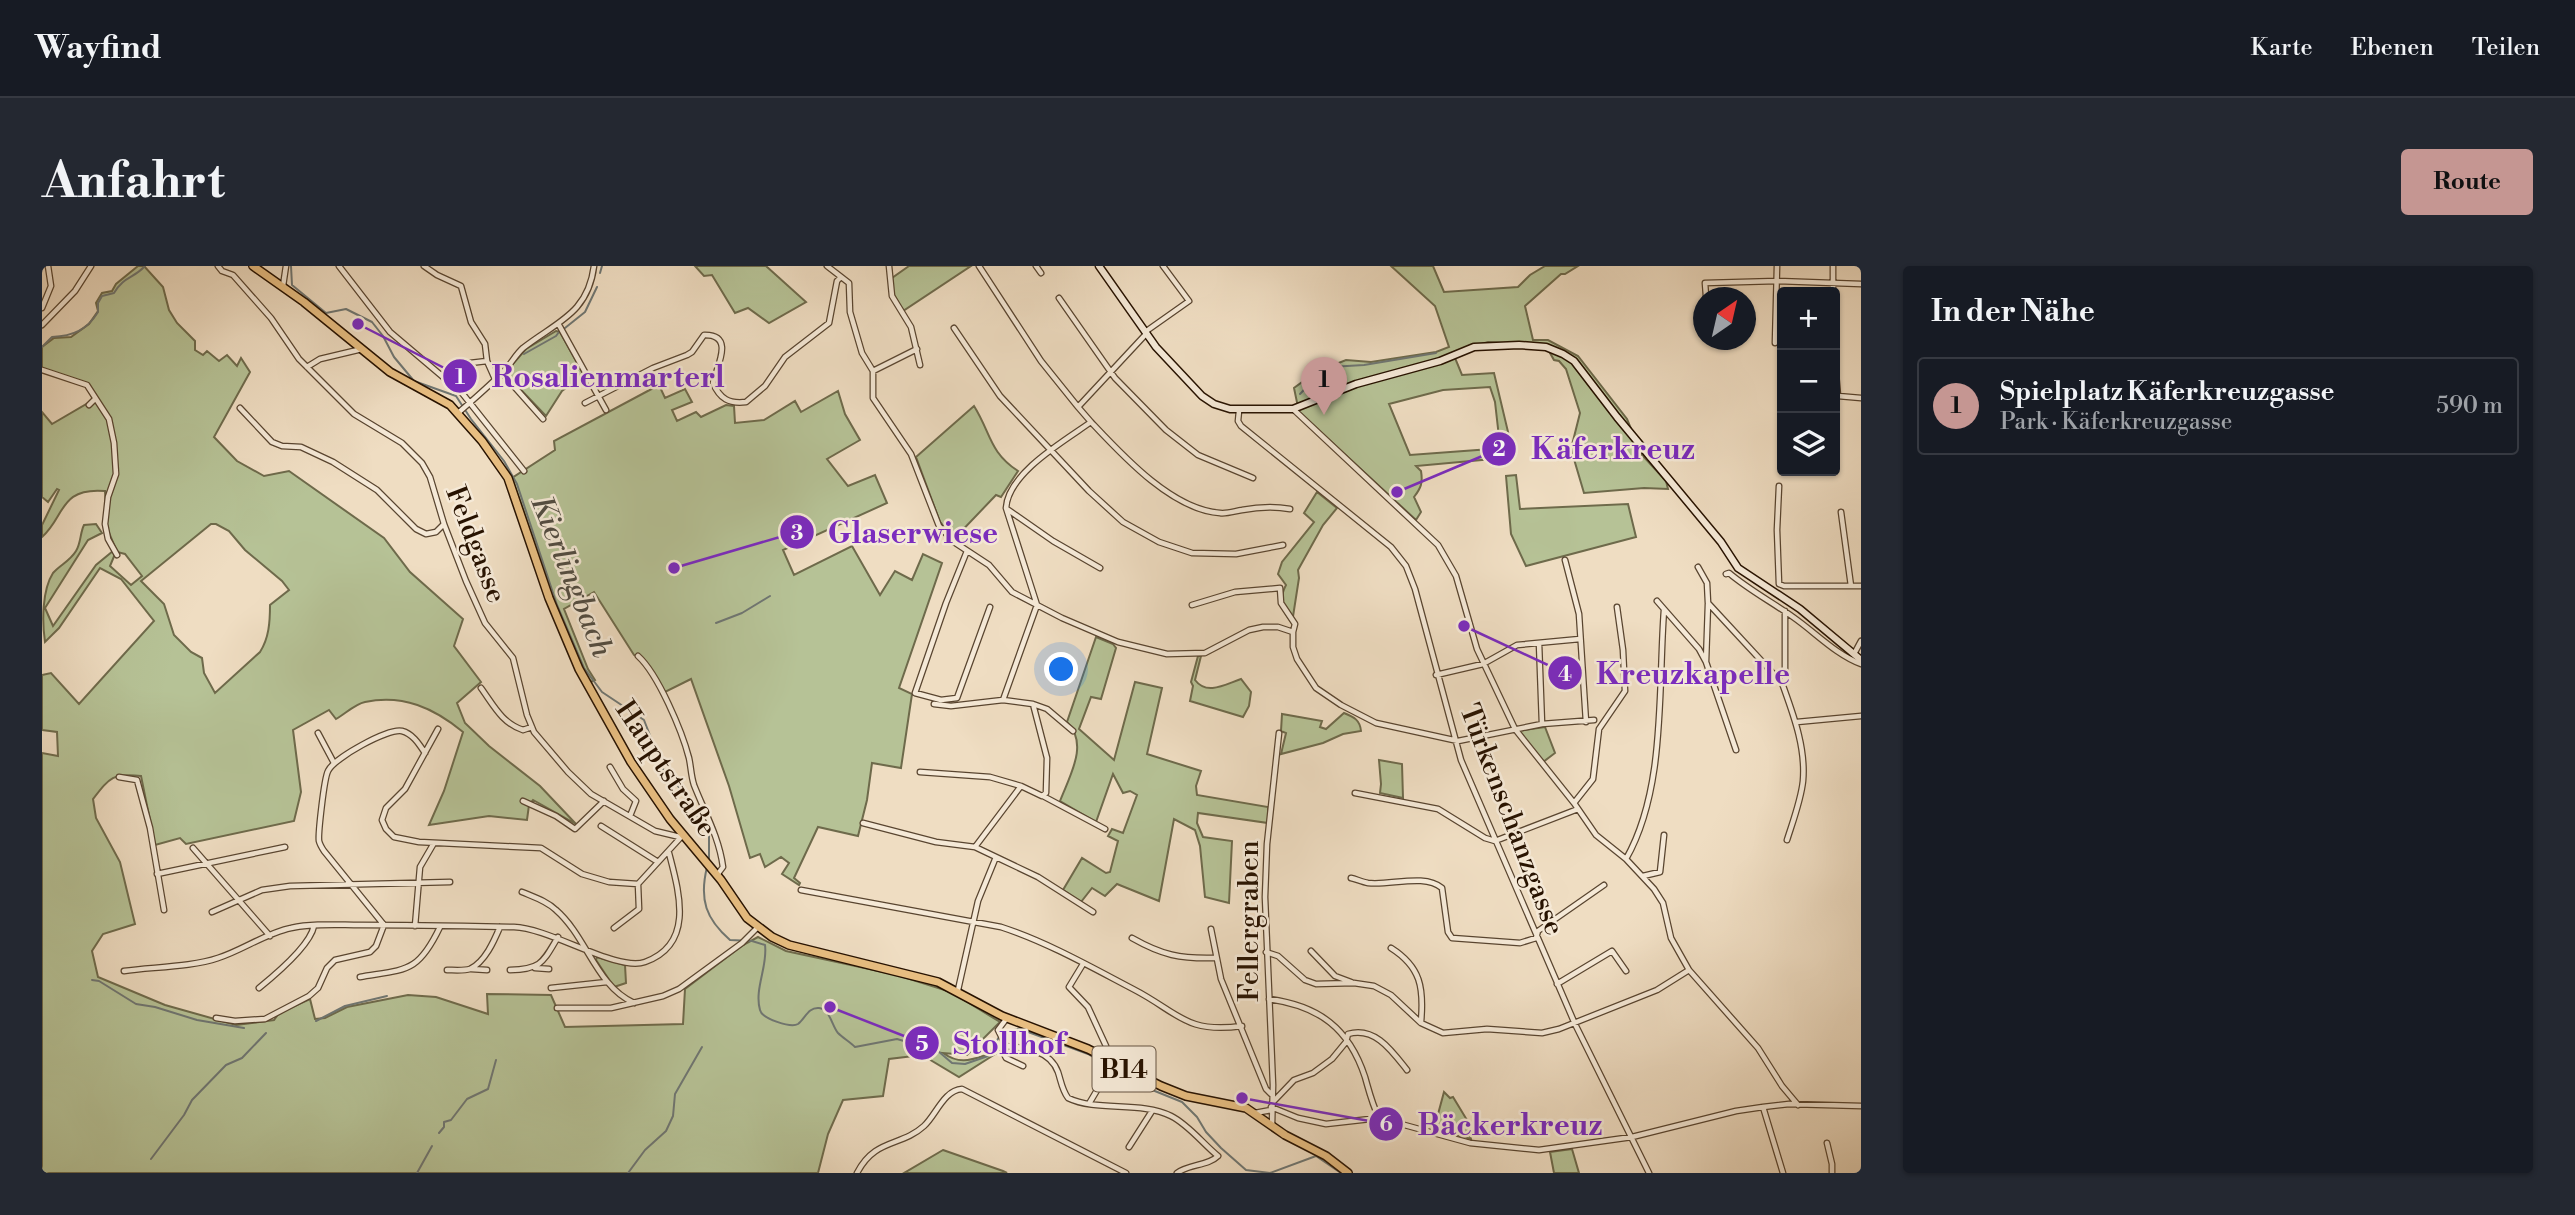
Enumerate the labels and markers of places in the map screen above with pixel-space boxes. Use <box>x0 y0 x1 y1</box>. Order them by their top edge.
callout: Rosalienmarterl <box>443 351 739 402</box>
pin: 1 <box>1301 357 1347 415</box>
callout: Käferkreuz <box>1482 423 1709 474</box>
callout: Glaserwiese <box>779 507 1013 558</box>
callout: Kreuzkapelle <box>1547 648 1804 699</box>
callout: Stollhof <box>904 1018 1079 1069</box>
callout: Bäckerkreuz <box>1368 1099 1616 1150</box>

